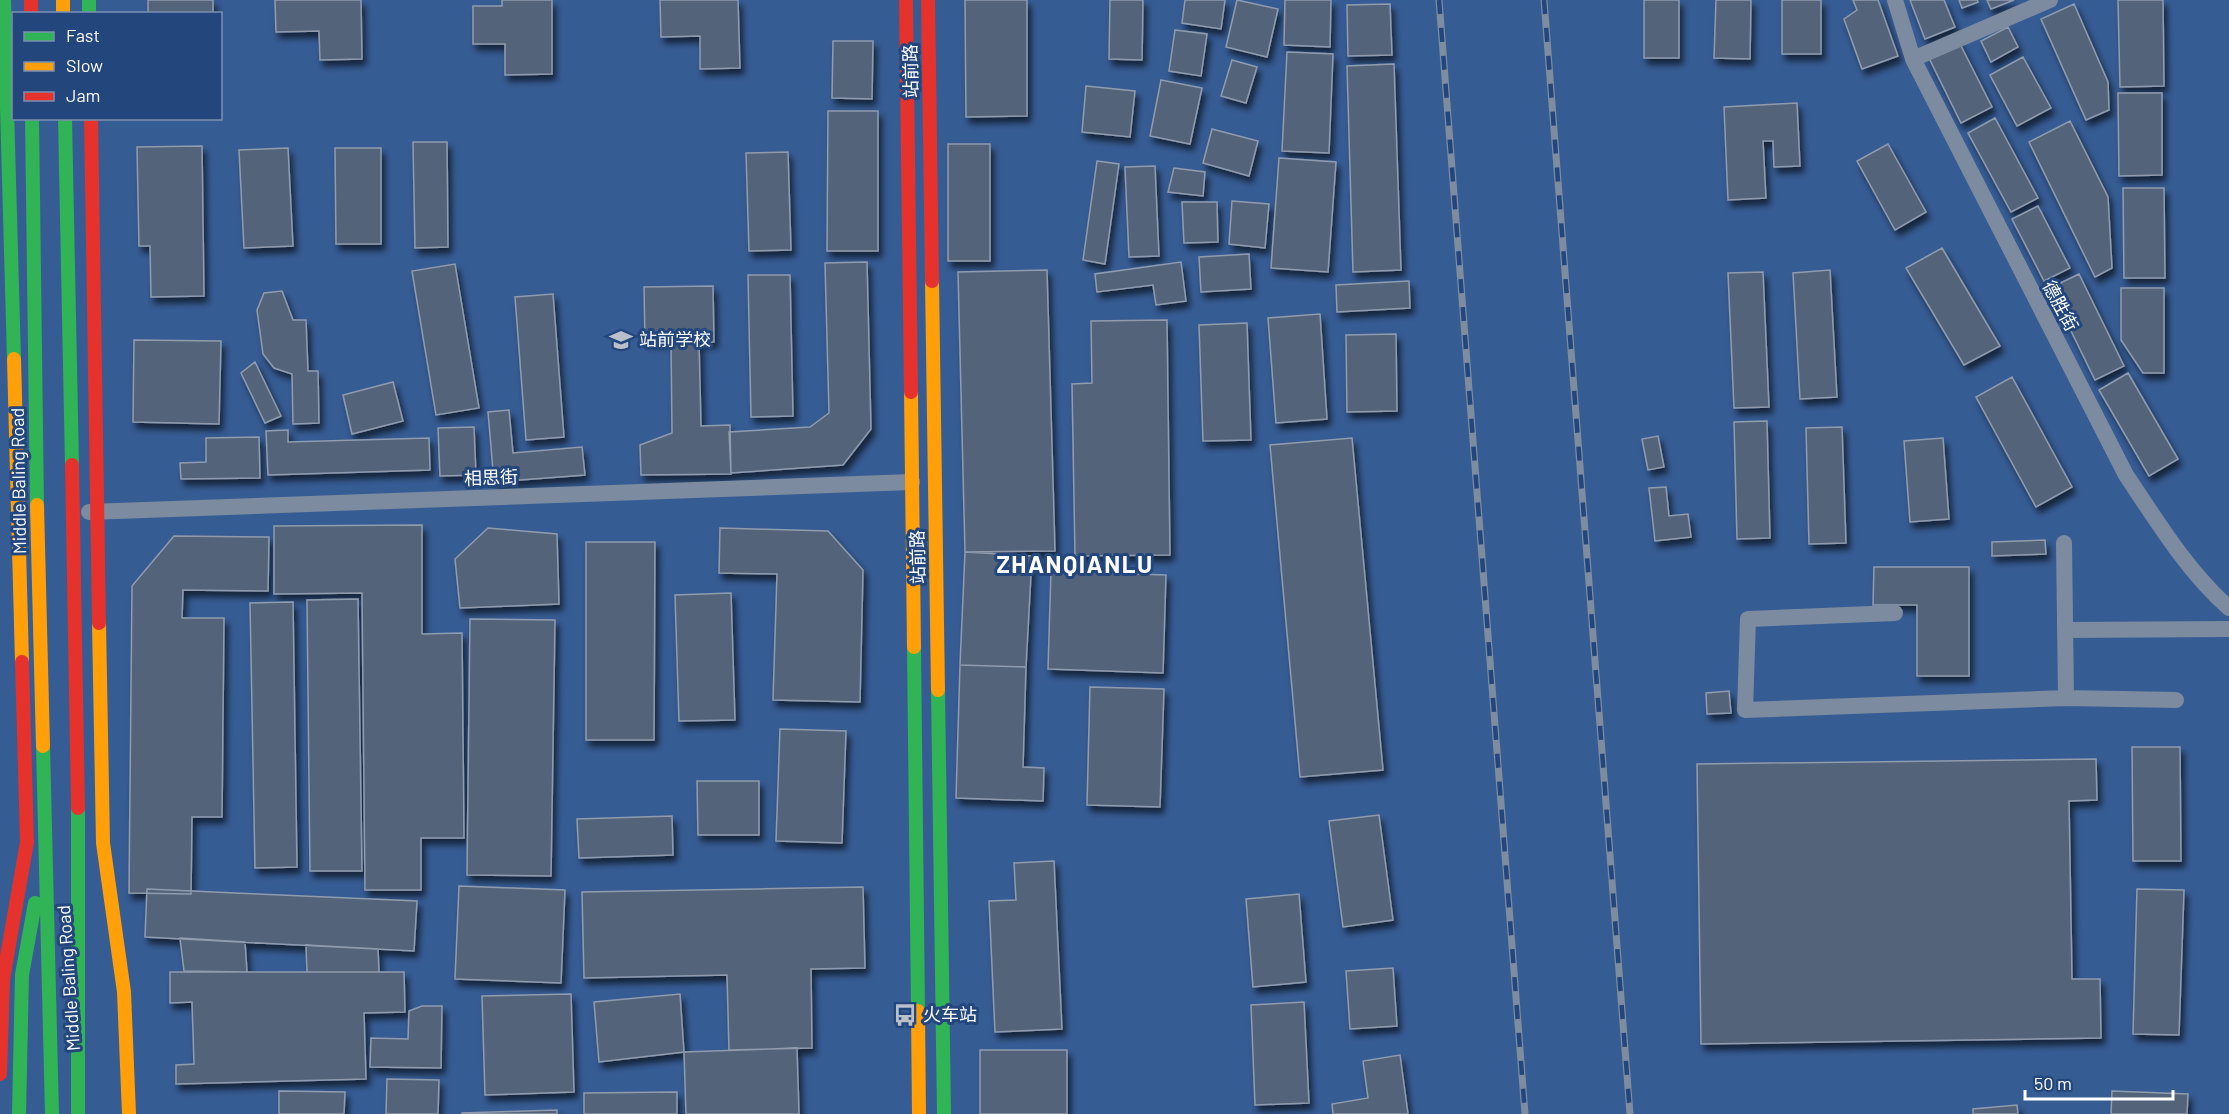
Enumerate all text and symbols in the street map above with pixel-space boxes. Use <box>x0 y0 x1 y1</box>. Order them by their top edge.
legend <box>12 12 222 120</box>
text: Fast <box>66 24 100 46</box>
street label: 站前路 <box>899 44 921 98</box>
text: Slow <box>66 54 103 76</box>
text: Jam <box>66 84 100 106</box>
street label: 德胜街 <box>2038 277 2083 335</box>
school or university icon: 站前学校 <box>608 327 634 353</box>
place label: 站前学校 <box>639 328 711 350</box>
street label: Middle Baling Road <box>6 408 30 554</box>
street label: 相思街 <box>464 465 518 489</box>
street label: 站前路 <box>906 530 928 584</box>
district label: ZHANQIANLU <box>996 549 1154 578</box>
street label: Middle Baling Road <box>52 904 84 1052</box>
bus stop icon: 火车站 <box>892 1002 918 1028</box>
place label: 火车站 <box>923 1003 977 1025</box>
scale bar <box>2025 1063 2174 1101</box>
text: 50 m <box>2034 1072 2072 1094</box>

